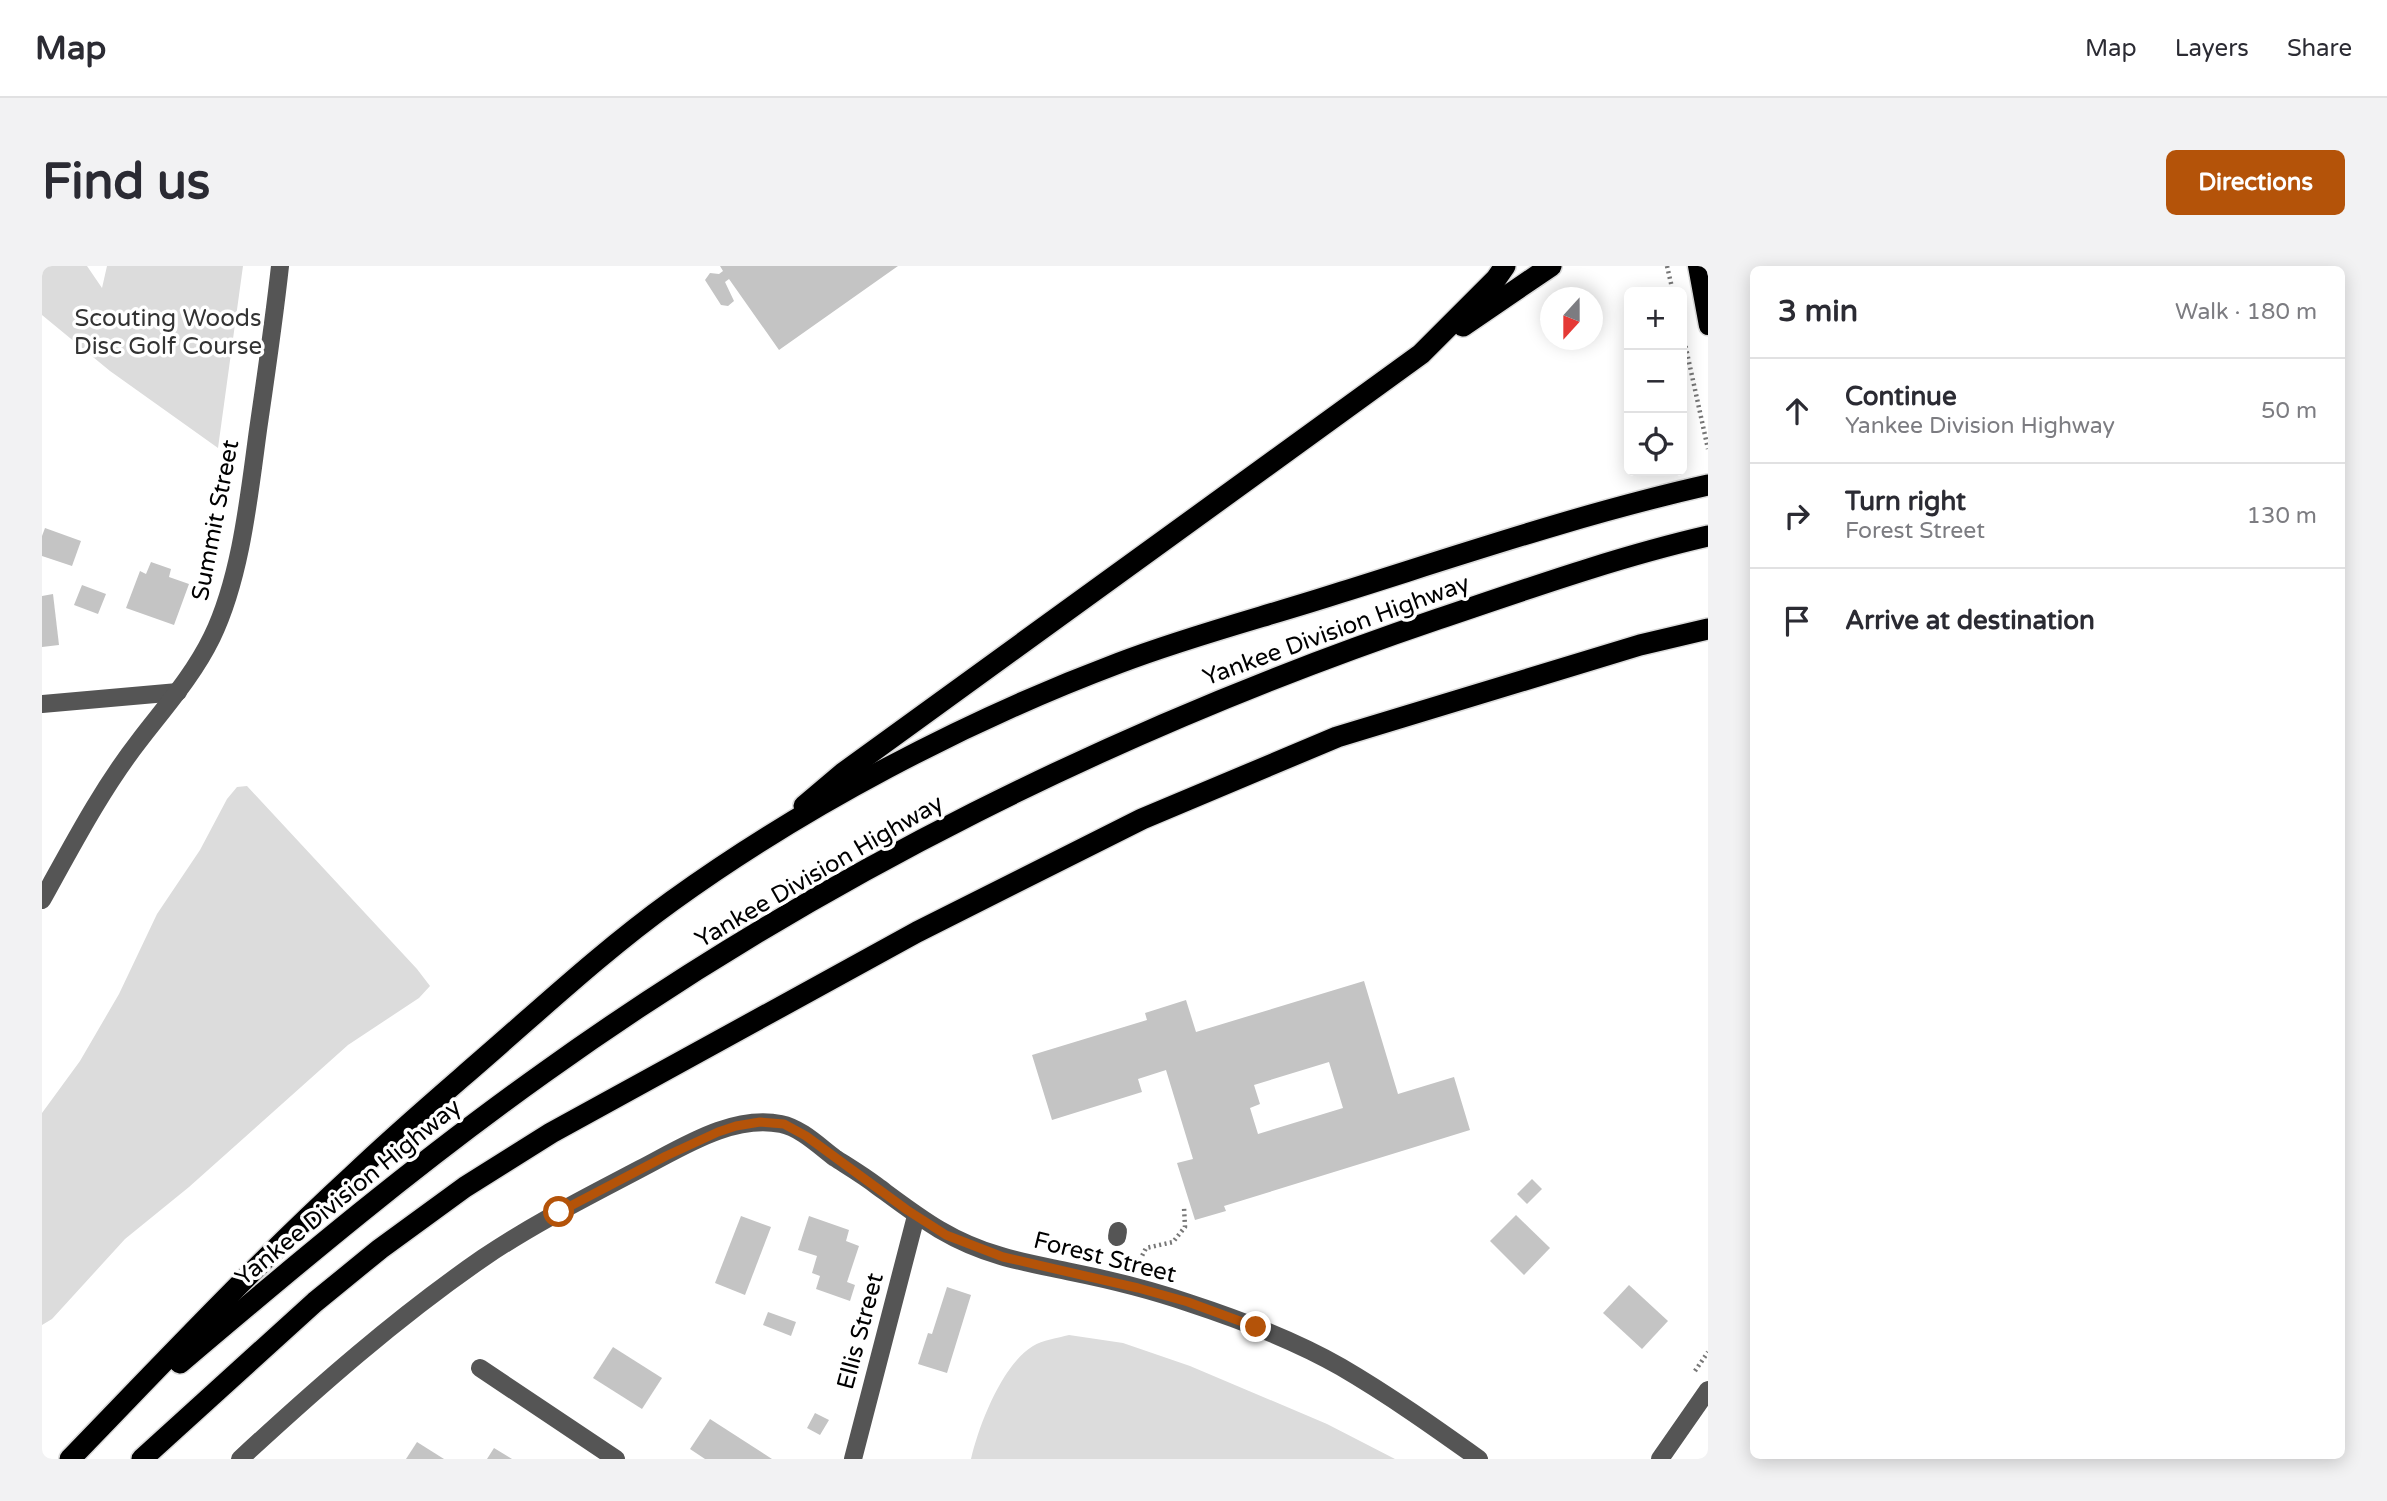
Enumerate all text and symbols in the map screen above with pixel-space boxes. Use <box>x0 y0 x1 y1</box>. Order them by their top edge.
text: Map <box>35 29 106 68</box>
text: Map <box>2085 34 2137 63</box>
text: Layers <box>2175 34 2249 63</box>
text: Share <box>2287 34 2352 63</box>
button: Directions <box>2166 150 2345 215</box>
text: Find us <box>42 153 210 212</box>
north arrow <box>1540 287 1603 350</box>
map controls <box>1624 287 1687 476</box>
button: + <box>1624 287 1687 350</box>
text: 3 min <box>1778 293 1858 330</box>
text: Walk · 180 m <box>2175 298 2317 326</box>
park label: Scouting Woods Disc Golf Course <box>74 304 262 361</box>
button: − <box>1624 350 1687 413</box>
text: Continue <box>1845 381 1957 412</box>
icon: ahead <box>1778 392 1816 430</box>
text: 50 m <box>2261 397 2317 425</box>
text: Yankee Division Highway <box>1845 412 2115 440</box>
button: locate <box>1624 413 1687 476</box>
street label: Summit Street <box>186 437 245 603</box>
text: Turn right <box>1845 486 1966 517</box>
icon: right <box>1778 497 1816 535</box>
text: 130 m <box>2247 502 2317 530</box>
text: Forest Street <box>1845 517 1985 545</box>
street label: Yankee Division Highway <box>1199 569 1474 692</box>
icon: arrive <box>1778 602 1816 640</box>
text: Arrive at destination <box>1845 605 2095 636</box>
street label: Yankee Division Highway <box>690 788 949 954</box>
street label: Yankee Division Highway <box>230 1092 467 1292</box>
route start <box>543 1196 574 1227</box>
street label: Forest Street <box>1031 1226 1179 1289</box>
street label: Ellis Street <box>831 1270 890 1393</box>
route end <box>1240 1311 1271 1342</box>

